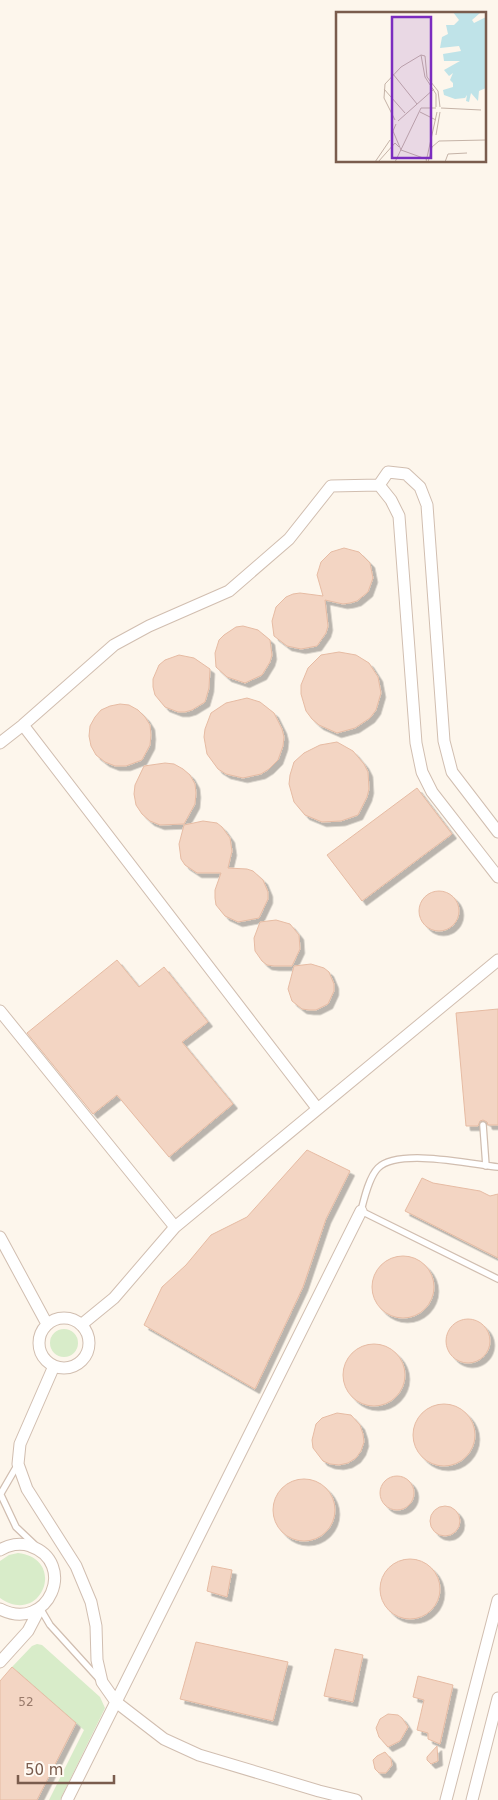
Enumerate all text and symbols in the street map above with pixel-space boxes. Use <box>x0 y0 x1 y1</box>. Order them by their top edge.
inset map <box>336 12 486 162</box>
house number: 52 <box>18 1695 34 1709</box>
scale bar <box>18 1752 114 1784</box>
text: 50 m <box>25 1761 63 1779</box>

